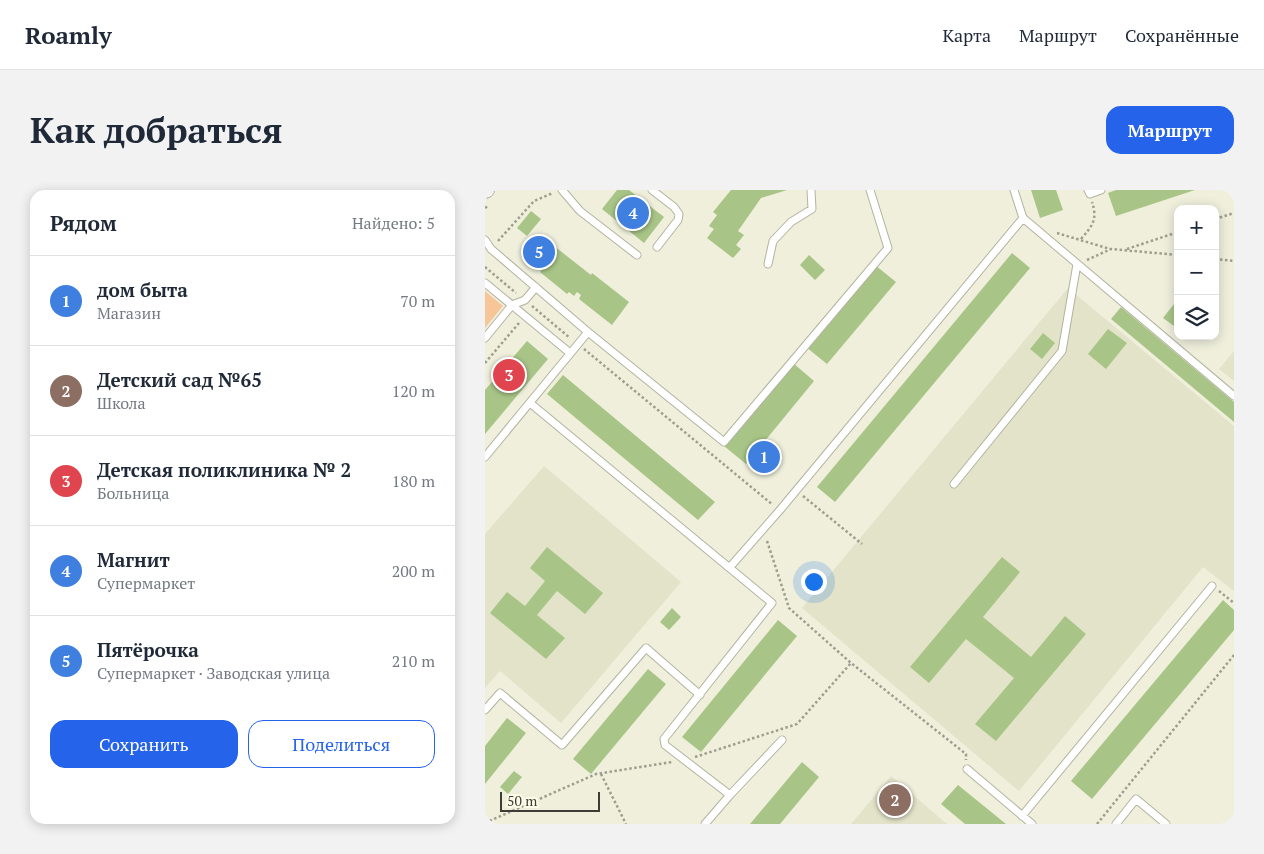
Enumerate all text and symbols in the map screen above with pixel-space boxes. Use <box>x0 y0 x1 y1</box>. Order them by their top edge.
text: Roamly <box>25 19 112 51</box>
text: Карта <box>942 23 991 47</box>
text: Маршрут <box>1019 23 1097 47</box>
text: Сохранённые <box>1125 23 1239 47</box>
button: Маршрут <box>1106 106 1234 154</box>
text: Как добраться <box>30 107 283 153</box>
pin: 4 <box>617 194 649 232</box>
map controls <box>1174 205 1219 340</box>
button: + <box>1174 205 1219 250</box>
text: Рядом <box>50 209 117 237</box>
text: Найдено: 5 <box>352 212 435 234</box>
pin: 5 <box>523 233 555 271</box>
button: − <box>1174 250 1219 295</box>
text: дом быта <box>97 277 188 302</box>
text: 1 <box>61 290 71 312</box>
text: 70 m <box>400 290 435 312</box>
button: layers <box>1174 295 1219 340</box>
text: Магазин <box>97 302 161 324</box>
pin: 3 <box>493 356 525 394</box>
text: Детский сад №65 <box>97 367 262 392</box>
text: 2 <box>61 380 71 402</box>
text: 120 m <box>392 380 435 402</box>
text: Школа <box>97 392 146 414</box>
pin: 1 <box>748 438 780 476</box>
text: Детская поликлиника № 2 <box>97 457 351 482</box>
text: 3 <box>61 470 71 492</box>
text: 180 m <box>392 470 435 492</box>
text: Больница <box>97 482 169 504</box>
text: Магнит <box>97 547 170 572</box>
text: 4 <box>61 560 71 582</box>
text: 200 m <box>392 560 435 582</box>
your location <box>801 569 827 595</box>
text: Супермаркет <box>97 572 195 594</box>
text: Пятёрочка <box>97 637 199 662</box>
text: 5 <box>61 650 71 672</box>
text: 210 m <box>392 650 435 672</box>
text: Супермаркет · Заводская улица <box>97 662 330 684</box>
button: Сохранить <box>50 720 238 768</box>
button: Поделиться <box>248 720 435 768</box>
pin: 2 <box>879 781 911 819</box>
scale bar <box>500 789 600 812</box>
text: 50 m <box>507 791 537 810</box>

